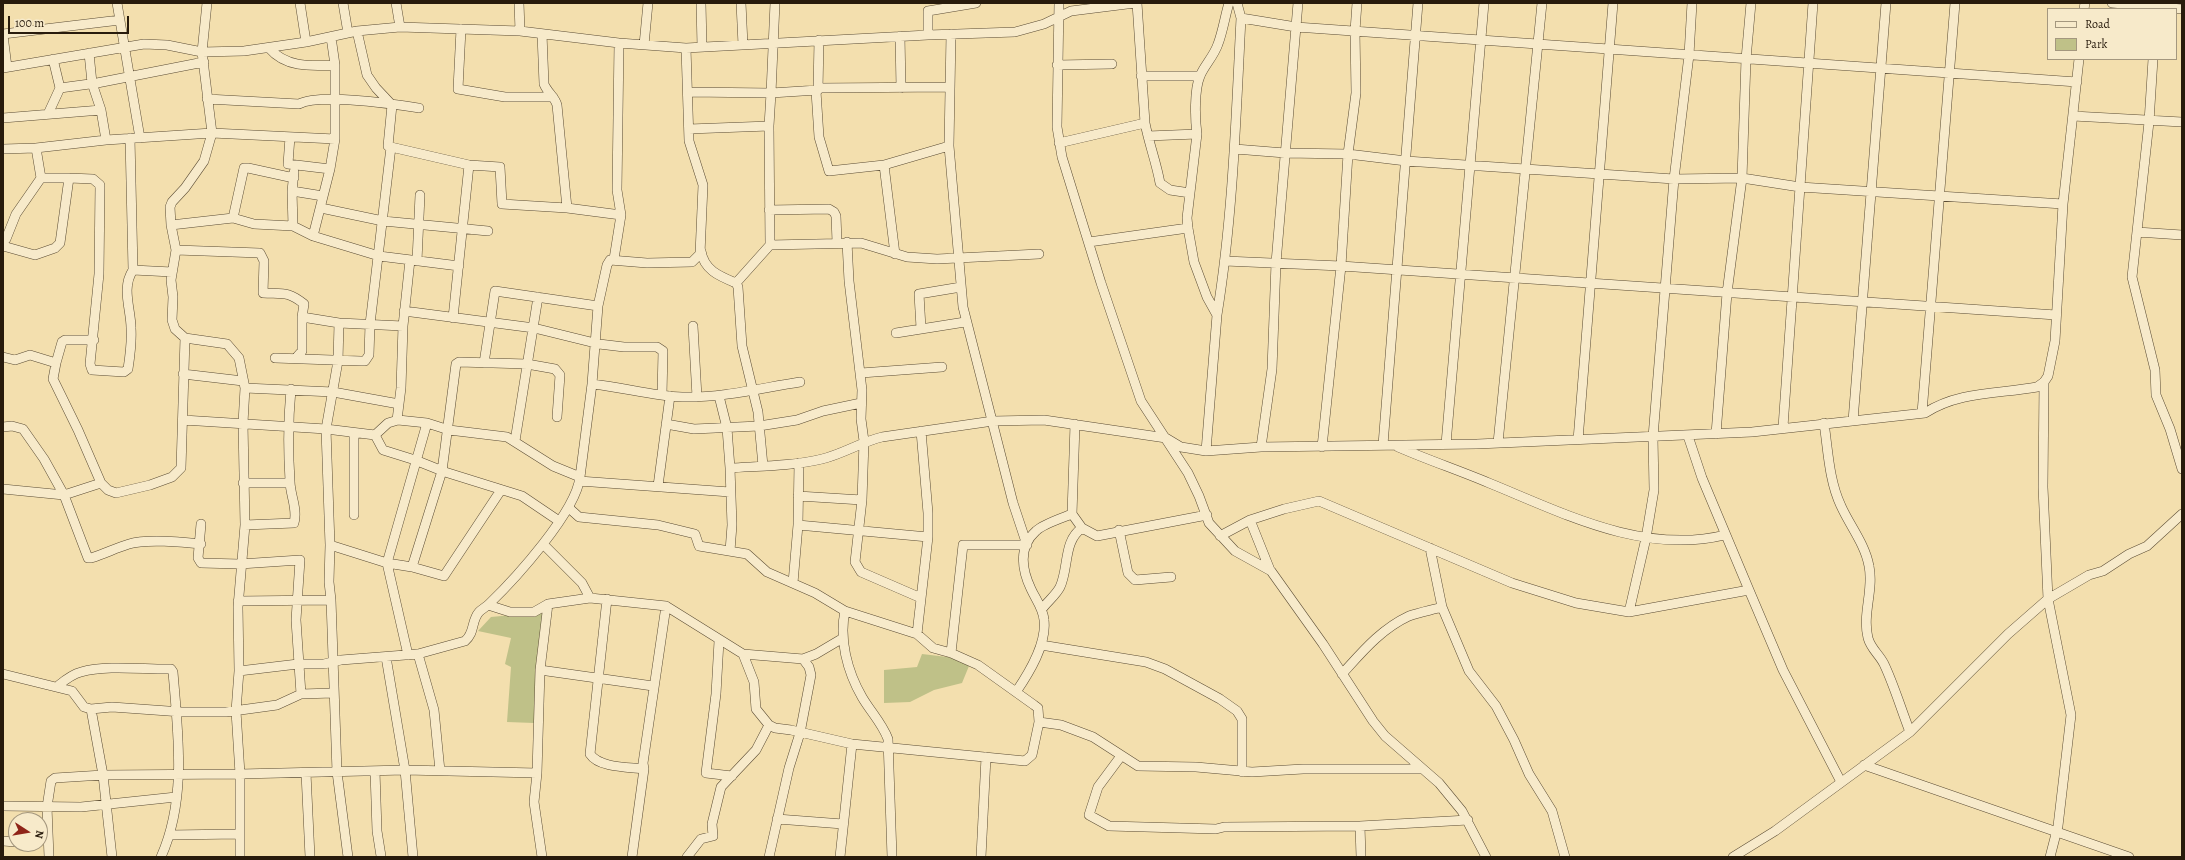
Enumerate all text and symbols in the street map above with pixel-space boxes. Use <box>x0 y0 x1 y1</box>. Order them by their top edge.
scale bar <box>10 8 131 34</box>
legend <box>2047 8 2177 60</box>
text: 100 m <box>15 15 44 31</box>
text: Road <box>2085 16 2110 32</box>
text: Park <box>2085 36 2108 52</box>
north arrow <box>8 812 48 852</box>
text: N <box>31 829 47 840</box>

